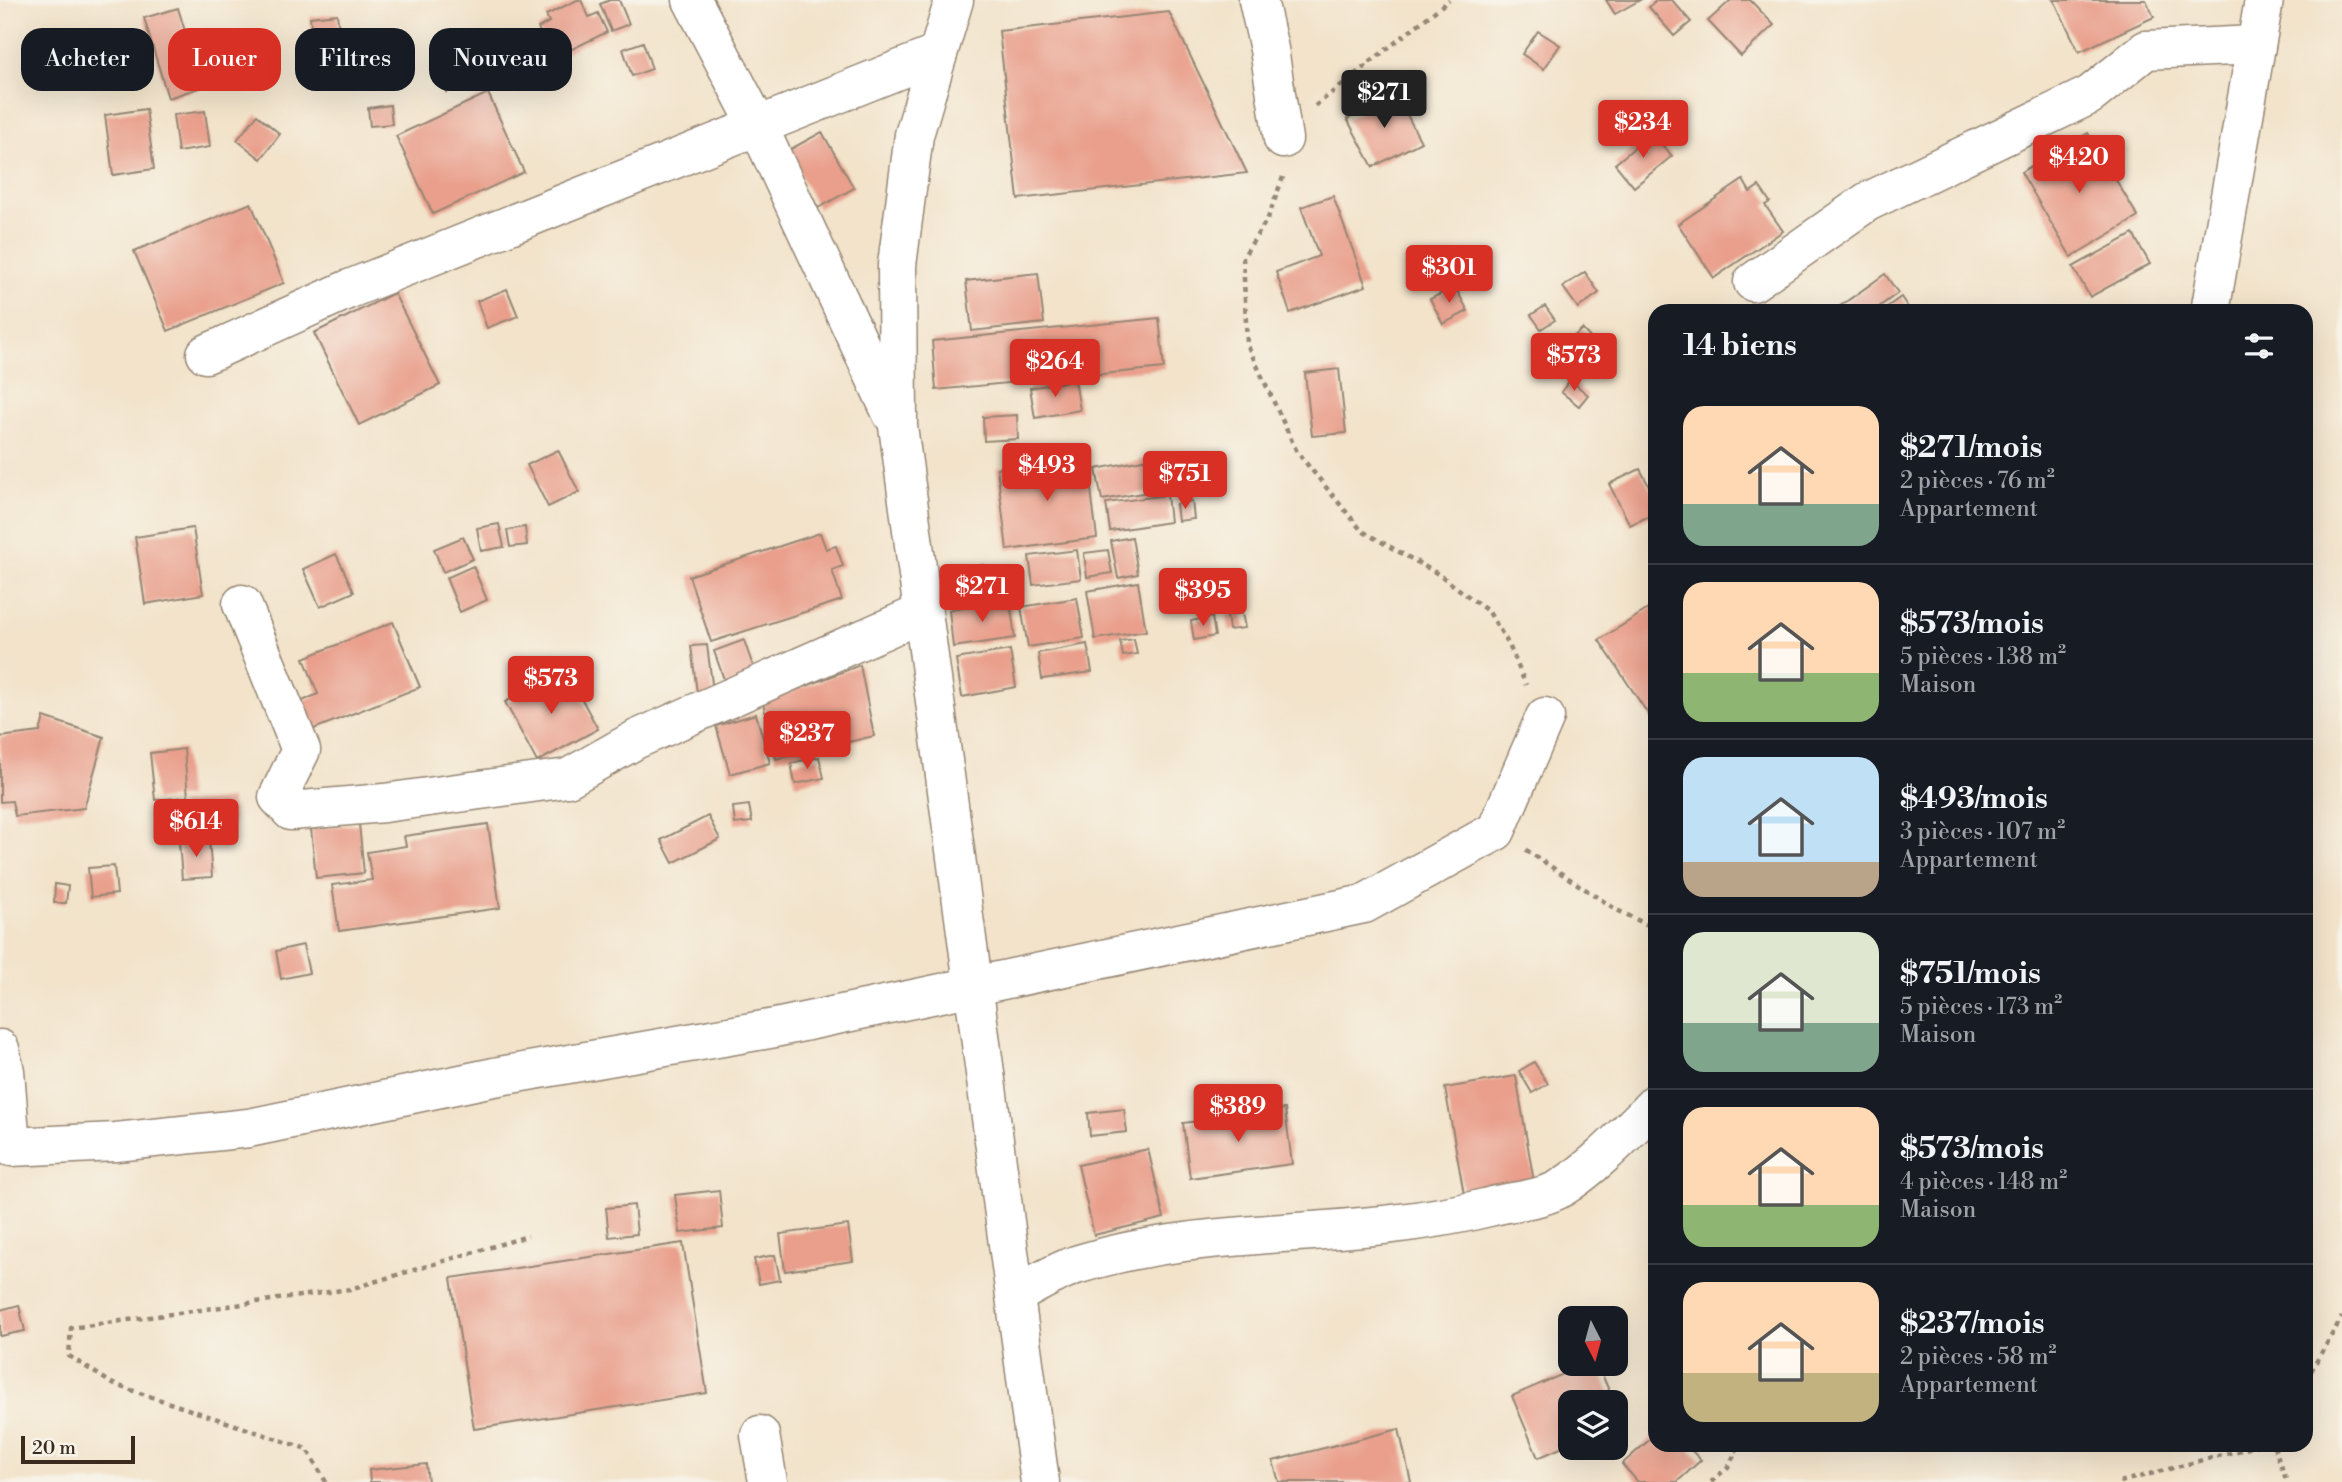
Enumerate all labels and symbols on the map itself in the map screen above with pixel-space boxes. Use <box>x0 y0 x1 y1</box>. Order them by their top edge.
pin: $271 <box>1343 71 1425 130</box>
pin: $234 <box>1602 100 1684 160</box>
pin: $420 <box>2038 136 2120 195</box>
pin: $301 <box>1408 246 1490 305</box>
pin: $573 <box>1533 334 1615 393</box>
pin: $264 <box>1014 340 1096 399</box>
pin: $493 <box>1006 444 1088 503</box>
pin: $751 <box>1144 452 1226 511</box>
pin: $271 <box>941 564 1023 624</box>
pin: $395 <box>1162 568 1244 628</box>
pin: $573 <box>510 656 592 716</box>
pin: $237 <box>766 712 848 771</box>
pin: $614 <box>155 800 237 859</box>
pin: $389 <box>1197 1084 1279 1144</box>
north arrow <box>1558 1306 1628 1376</box>
scale bar <box>21 1433 135 1465</box>

